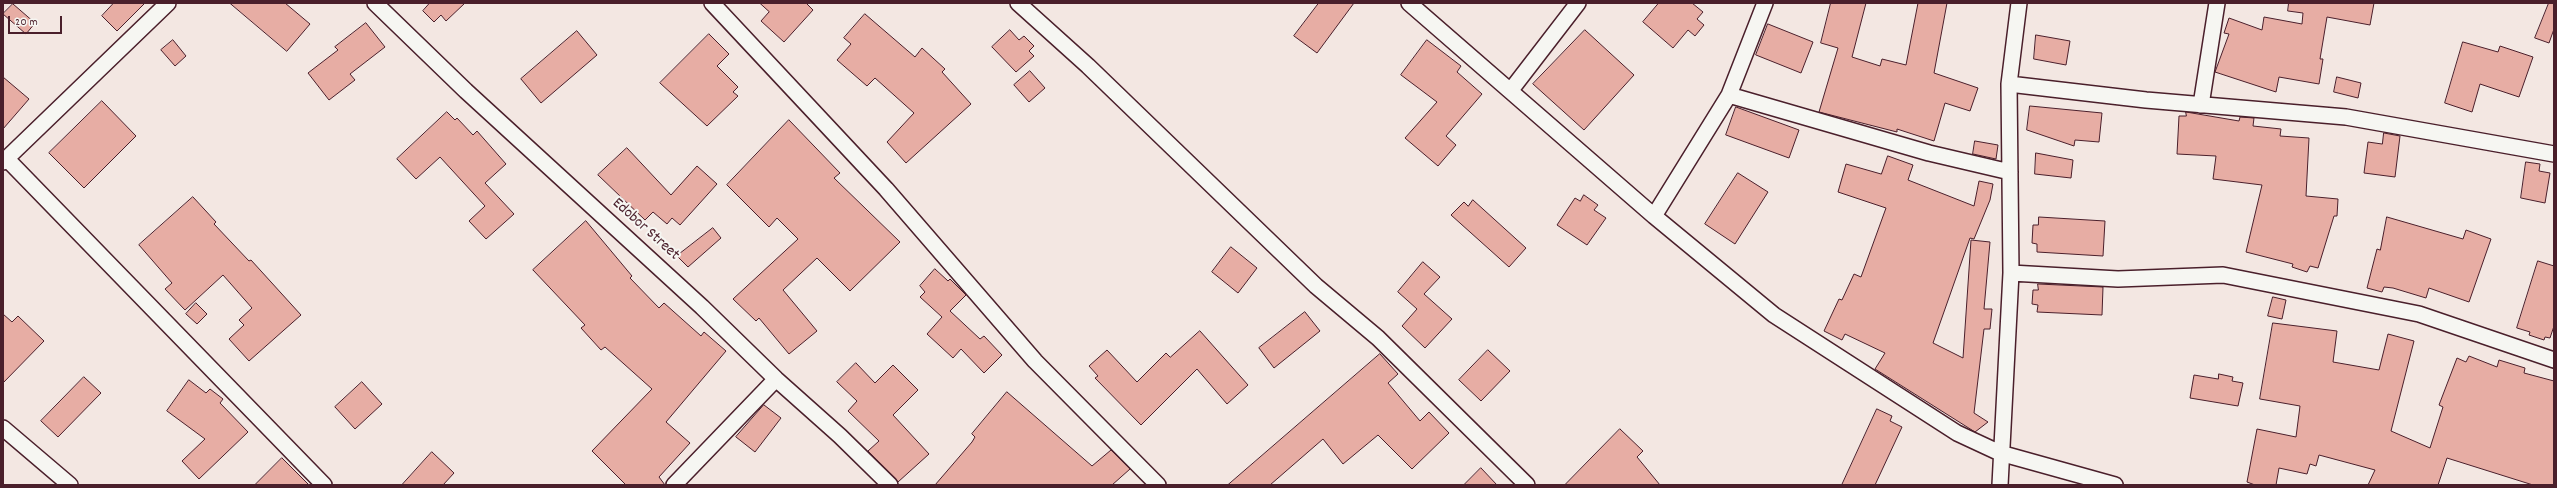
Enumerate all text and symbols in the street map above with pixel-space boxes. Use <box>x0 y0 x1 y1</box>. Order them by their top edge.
scale bar <box>10 8 64 34</box>
text: 20 m <box>15 14 38 31</box>
street label: Edobor Street <box>607 195 683 265</box>

